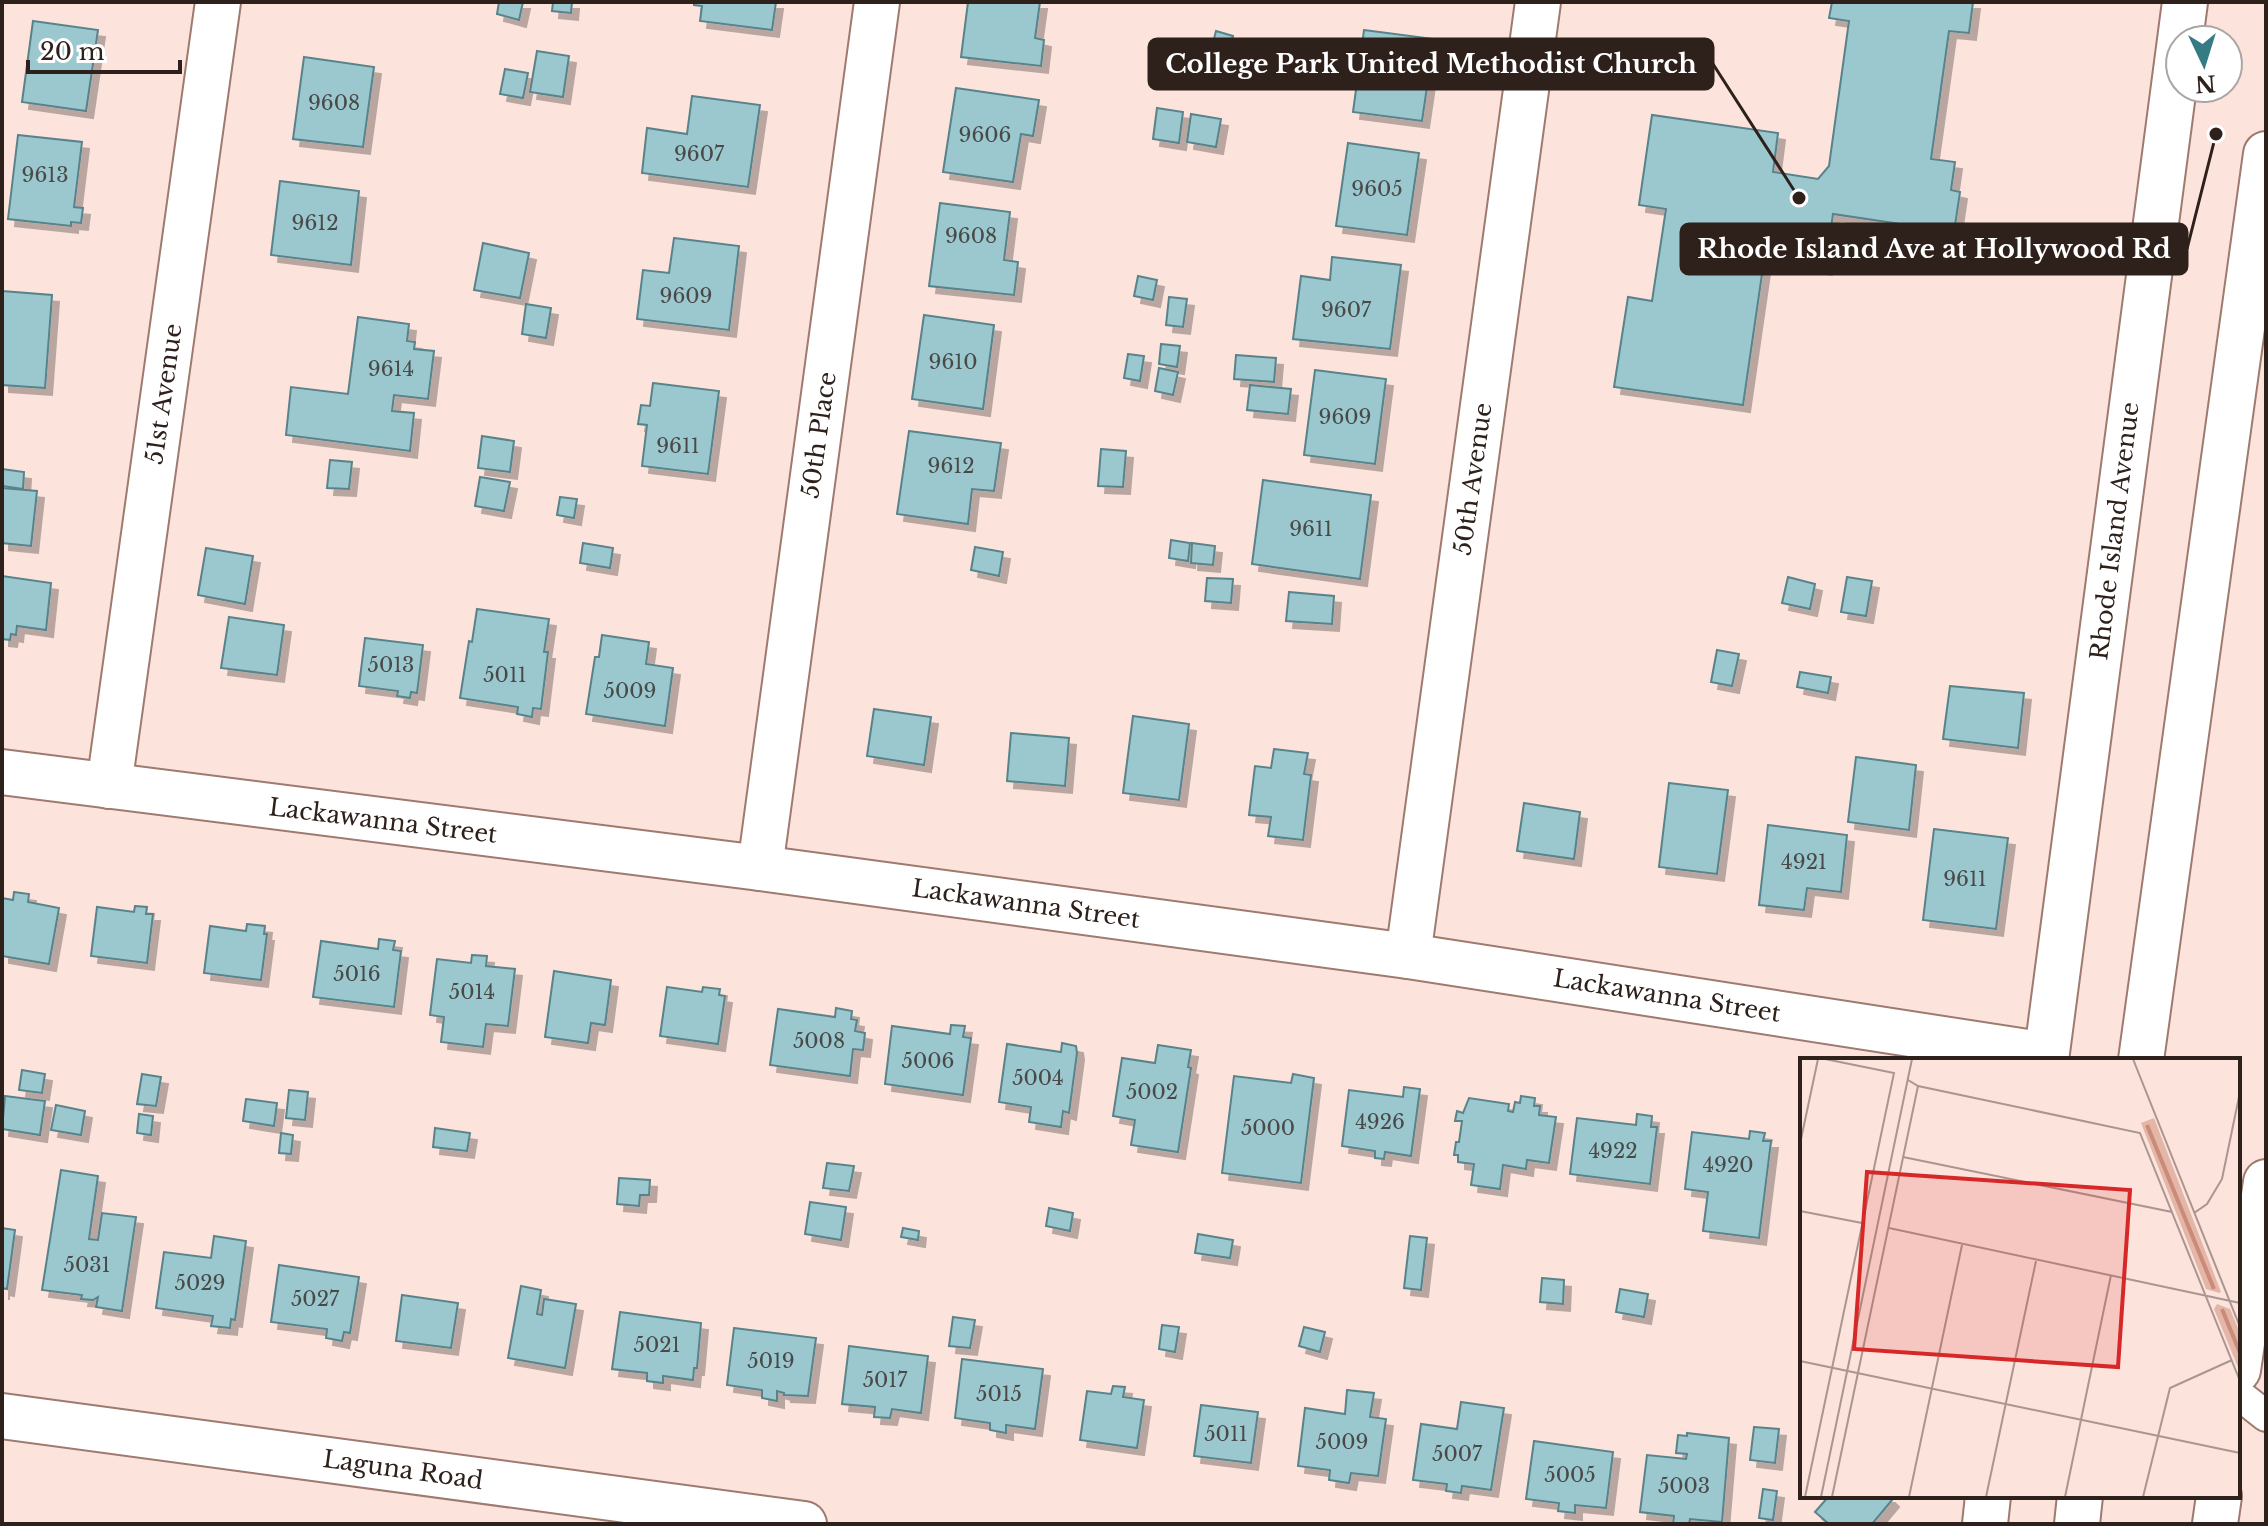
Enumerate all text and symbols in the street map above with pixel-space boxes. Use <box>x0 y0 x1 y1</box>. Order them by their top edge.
scale bar <box>28 24 180 74</box>
north arrow <box>2164 24 2244 104</box>
text: 20 m <box>40 37 105 66</box>
callout: College Park United Methodist Church <box>1149 39 1713 89</box>
text: College Park United Methodist Church <box>1165 48 1697 80</box>
text: N <box>2194 69 2217 98</box>
house number: 9608 <box>308 91 360 115</box>
house number: 9606 <box>959 123 1011 147</box>
house number: 9607 <box>674 142 725 166</box>
house number: 9613 <box>22 163 68 187</box>
house number: 9605 <box>1351 177 1403 201</box>
house number: 9612 <box>292 211 338 235</box>
house number: 9608 <box>945 224 997 248</box>
callout: Rhode Island Ave at Hollywood Rd <box>1681 224 2187 274</box>
text: Rhode Island Ave at Hollywood Rd <box>1697 233 2171 265</box>
house number: 9609 <box>660 284 712 308</box>
house number: 9607 <box>1321 298 1372 322</box>
street label: 51st Avenue <box>139 322 188 466</box>
house number: 9610 <box>929 350 977 374</box>
house number: 9614 <box>368 357 414 381</box>
street label: 50th Place <box>795 370 842 500</box>
street label: Rhode Island Avenue <box>2084 400 2145 662</box>
street label: 50th Avenue <box>1447 401 1498 557</box>
house number: 9609 <box>1319 405 1371 429</box>
house number: 9611 <box>656 434 700 458</box>
house number: 9612 <box>928 454 974 478</box>
house number: 9611 <box>1289 517 1333 541</box>
house number: 5013 <box>368 653 414 677</box>
house number: 5011 <box>483 663 527 687</box>
house number: 5009 <box>604 679 656 703</box>
street label: Lackawanna Street <box>267 792 499 849</box>
house number: 4921 <box>1781 850 1827 874</box>
house number: 9611 <box>1943 867 1987 891</box>
street label: Lackawanna Street <box>910 873 1142 934</box>
house number: 5016 <box>333 962 381 986</box>
street label: Lackawanna Street <box>1551 963 1783 1028</box>
house number: 5014 <box>449 980 495 1004</box>
house number: 5008 <box>793 1029 845 1053</box>
house number: 5006 <box>902 1049 954 1073</box>
inset map <box>1800 1058 2240 1498</box>
house number: 5004 <box>1012 1066 1064 1090</box>
house number: 5002 <box>1126 1080 1178 1104</box>
house number: 4926 <box>1355 1110 1405 1134</box>
house number: 5000 <box>1241 1116 1295 1140</box>
house number: 4922 <box>1588 1139 1638 1163</box>
house number: 4920 <box>1702 1153 1754 1177</box>
house number: 5031 <box>64 1253 110 1277</box>
house number: 5029 <box>175 1271 225 1295</box>
house number: 5027 <box>291 1287 340 1311</box>
house number: 5021 <box>634 1333 680 1357</box>
house number: 5019 <box>747 1349 795 1373</box>
house number: 5017 <box>863 1368 908 1392</box>
house number: 5015 <box>976 1382 1022 1406</box>
house number: 5011 <box>1204 1422 1248 1446</box>
house number: 5009 <box>1316 1430 1368 1454</box>
house number: 5007 <box>1432 1442 1483 1466</box>
street label: Laguna Road <box>321 1444 485 1495</box>
house number: 5005 <box>1544 1463 1596 1487</box>
house number: 5003 <box>1658 1474 1710 1498</box>

